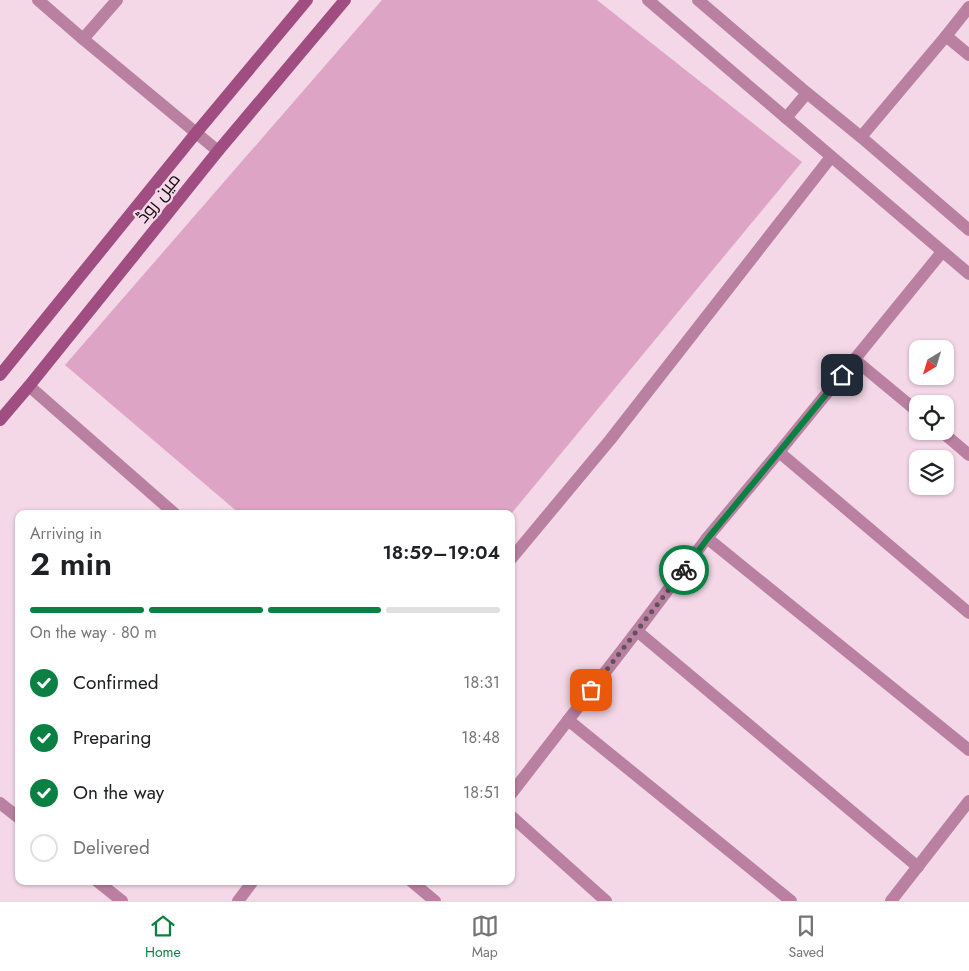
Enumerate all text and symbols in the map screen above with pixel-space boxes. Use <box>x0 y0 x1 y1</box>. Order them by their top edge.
street label: مین روڈ <box>130 167 186 229</box>
north arrow <box>909 340 954 385</box>
map controls <box>909 340 954 495</box>
pin <box>821 354 863 396</box>
icon: home <box>828 361 856 389</box>
button: locate <box>909 395 954 440</box>
button: layers <box>909 450 954 495</box>
text: Arriving in <box>30 522 102 545</box>
text: 18:59–19:04 <box>382 539 500 566</box>
text: 2 min <box>30 541 112 587</box>
courier <box>659 545 709 595</box>
icon: bike <box>670 556 698 584</box>
text: On the way · 80 m <box>30 621 157 644</box>
icon: check <box>30 669 58 697</box>
text: Confirmed <box>73 669 159 696</box>
pin <box>570 669 612 711</box>
text: 18:31 <box>463 671 500 694</box>
icon: bag <box>577 676 605 704</box>
icon: check <box>30 724 58 752</box>
text: Preparing <box>73 724 151 751</box>
text: 18:48 <box>461 726 500 749</box>
icon: check <box>30 779 58 807</box>
text: On the way <box>73 779 164 806</box>
text: 18:51 <box>463 781 500 804</box>
text: Delivered <box>73 834 150 861</box>
tab: Home <box>145 912 181 962</box>
tab: Map <box>471 912 499 962</box>
tab: Saved <box>789 912 824 962</box>

